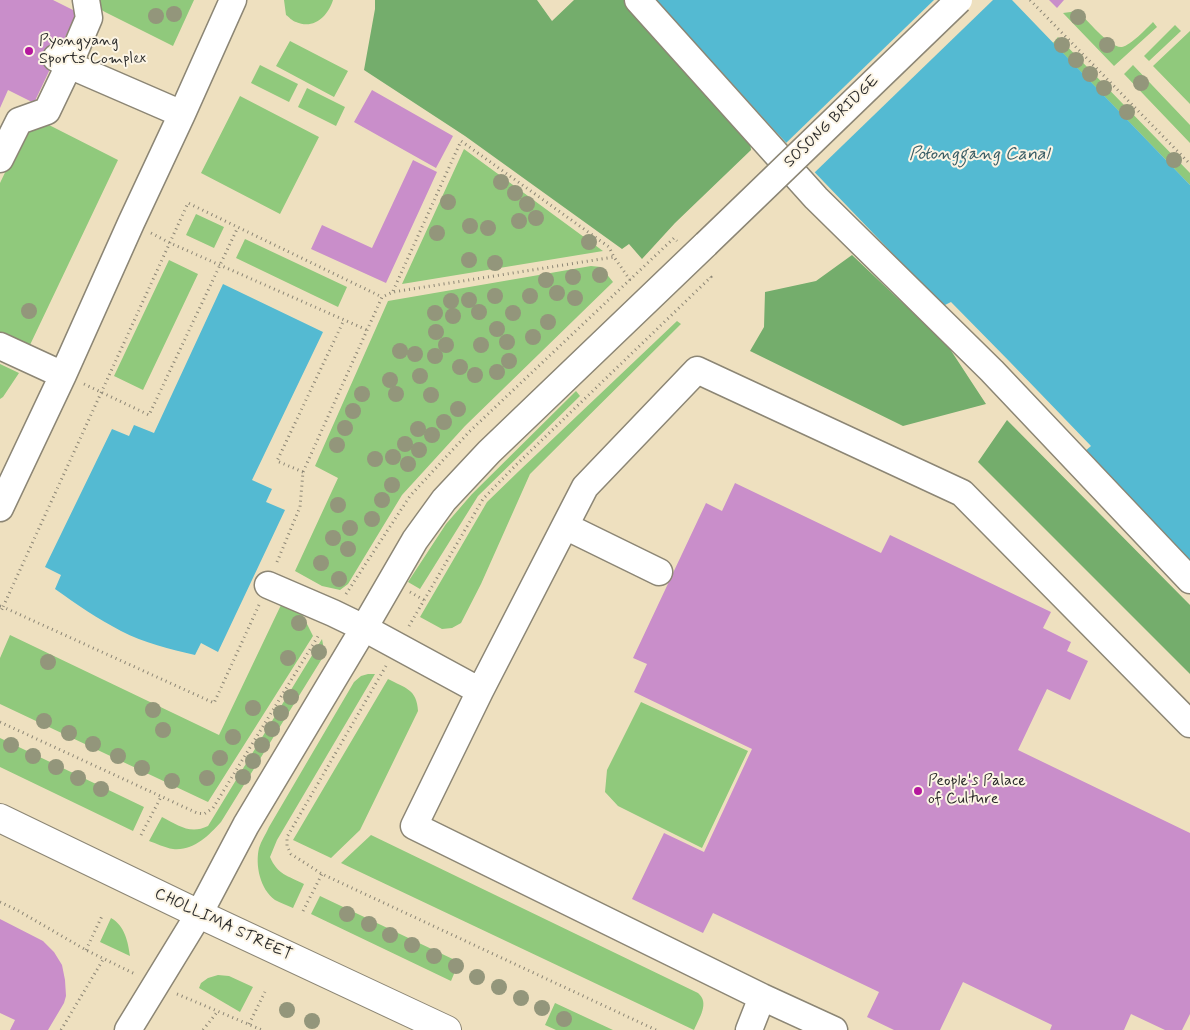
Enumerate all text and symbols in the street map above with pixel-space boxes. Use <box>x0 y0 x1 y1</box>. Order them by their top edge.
place label: Pyongyang Sports Complex <box>39 32 146 70</box>
marker: Pyongyang Sports Complex <box>23 45 35 57</box>
street label: SOSONG BRIDGE <box>781 72 883 172</box>
water label: Potonggang Canal <box>909 144 1049 166</box>
place label: People's Palace of Culture <box>928 772 1026 810</box>
marker: People's Palace of Culture <box>912 785 924 797</box>
street label: CHOLLIMA STREET <box>151 885 295 965</box>

